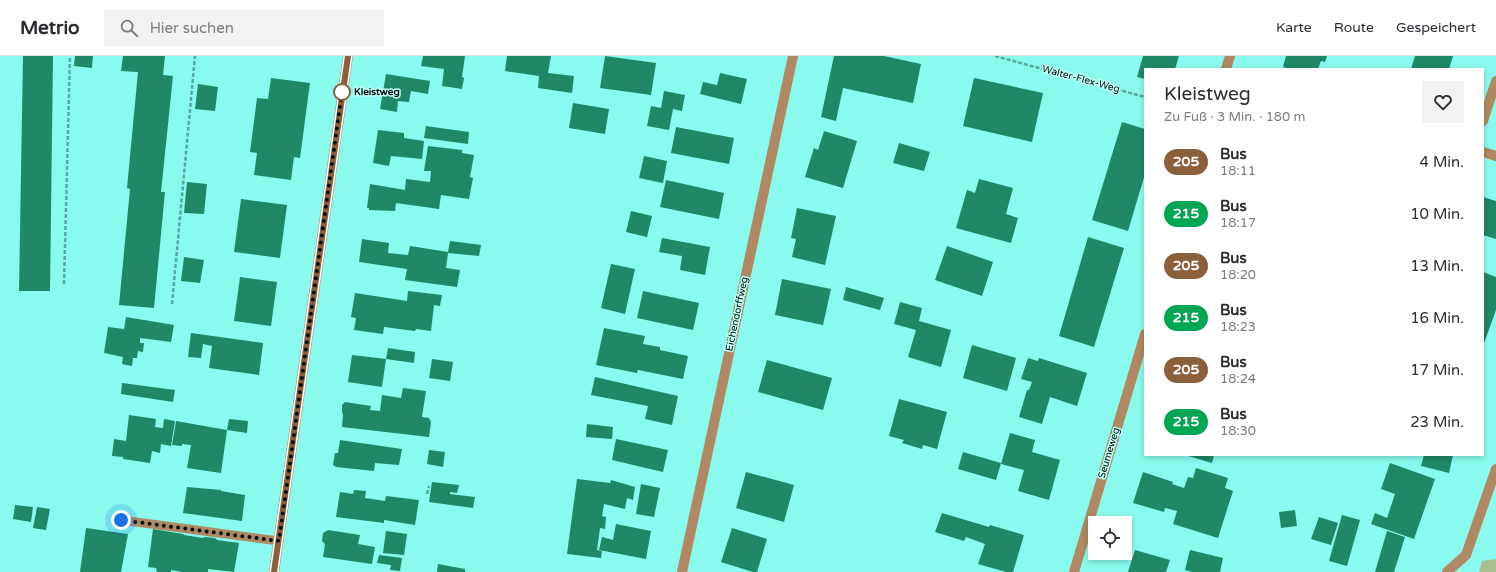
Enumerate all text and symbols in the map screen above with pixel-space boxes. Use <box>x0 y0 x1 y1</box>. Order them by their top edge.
search box <box>104 10 384 46</box>
text: Metrio <box>20 17 80 39</box>
icon: search <box>118 17 140 39</box>
text: Hier suchen <box>150 19 234 37</box>
text: Karte <box>1276 19 1312 36</box>
text: Route <box>1334 19 1374 36</box>
text: Gespeichert <box>1396 19 1476 36</box>
street label: Walter-Flex-Weg <box>1041 63 1121 95</box>
button: heart <box>1422 81 1464 123</box>
marker: Kleistweg <box>333 83 351 101</box>
text: Kleistweg <box>1164 83 1251 105</box>
place label: Kleistweg <box>354 86 400 98</box>
text: Zu Fuß · 3 Min. · 180 m <box>1164 109 1305 125</box>
text: Bus <box>1220 145 1247 163</box>
text: 205 <box>1173 153 1199 170</box>
text: 4 Min. <box>1420 153 1464 171</box>
text: 18:11 <box>1220 163 1256 179</box>
text: Bus <box>1220 197 1247 215</box>
text: 215 <box>1173 205 1199 222</box>
text: 10 Min. <box>1410 205 1464 223</box>
text: 18:17 <box>1220 215 1256 231</box>
text: Bus <box>1220 249 1247 267</box>
text: 205 <box>1173 257 1199 274</box>
text: 13 Min. <box>1410 257 1464 275</box>
text: 18:20 <box>1220 267 1256 283</box>
street label: Eichendorffweg <box>723 276 751 352</box>
text: Bus <box>1220 301 1247 319</box>
text: 215 <box>1173 309 1199 326</box>
text: 16 Min. <box>1410 309 1464 327</box>
text: 18:23 <box>1220 319 1256 335</box>
text: Bus <box>1220 353 1247 371</box>
text: 205 <box>1173 361 1199 378</box>
text: 17 Min. <box>1410 361 1464 379</box>
text: 18:24 <box>1220 371 1256 387</box>
text: Bus <box>1220 405 1247 423</box>
text: 215 <box>1173 413 1199 430</box>
text: 23 Min. <box>1410 413 1464 431</box>
text: 18:30 <box>1220 423 1256 439</box>
street label: Seumeweg <box>1096 426 1122 480</box>
your location <box>111 510 131 530</box>
map controls <box>1088 516 1132 560</box>
button: locate <box>1088 516 1132 560</box>

